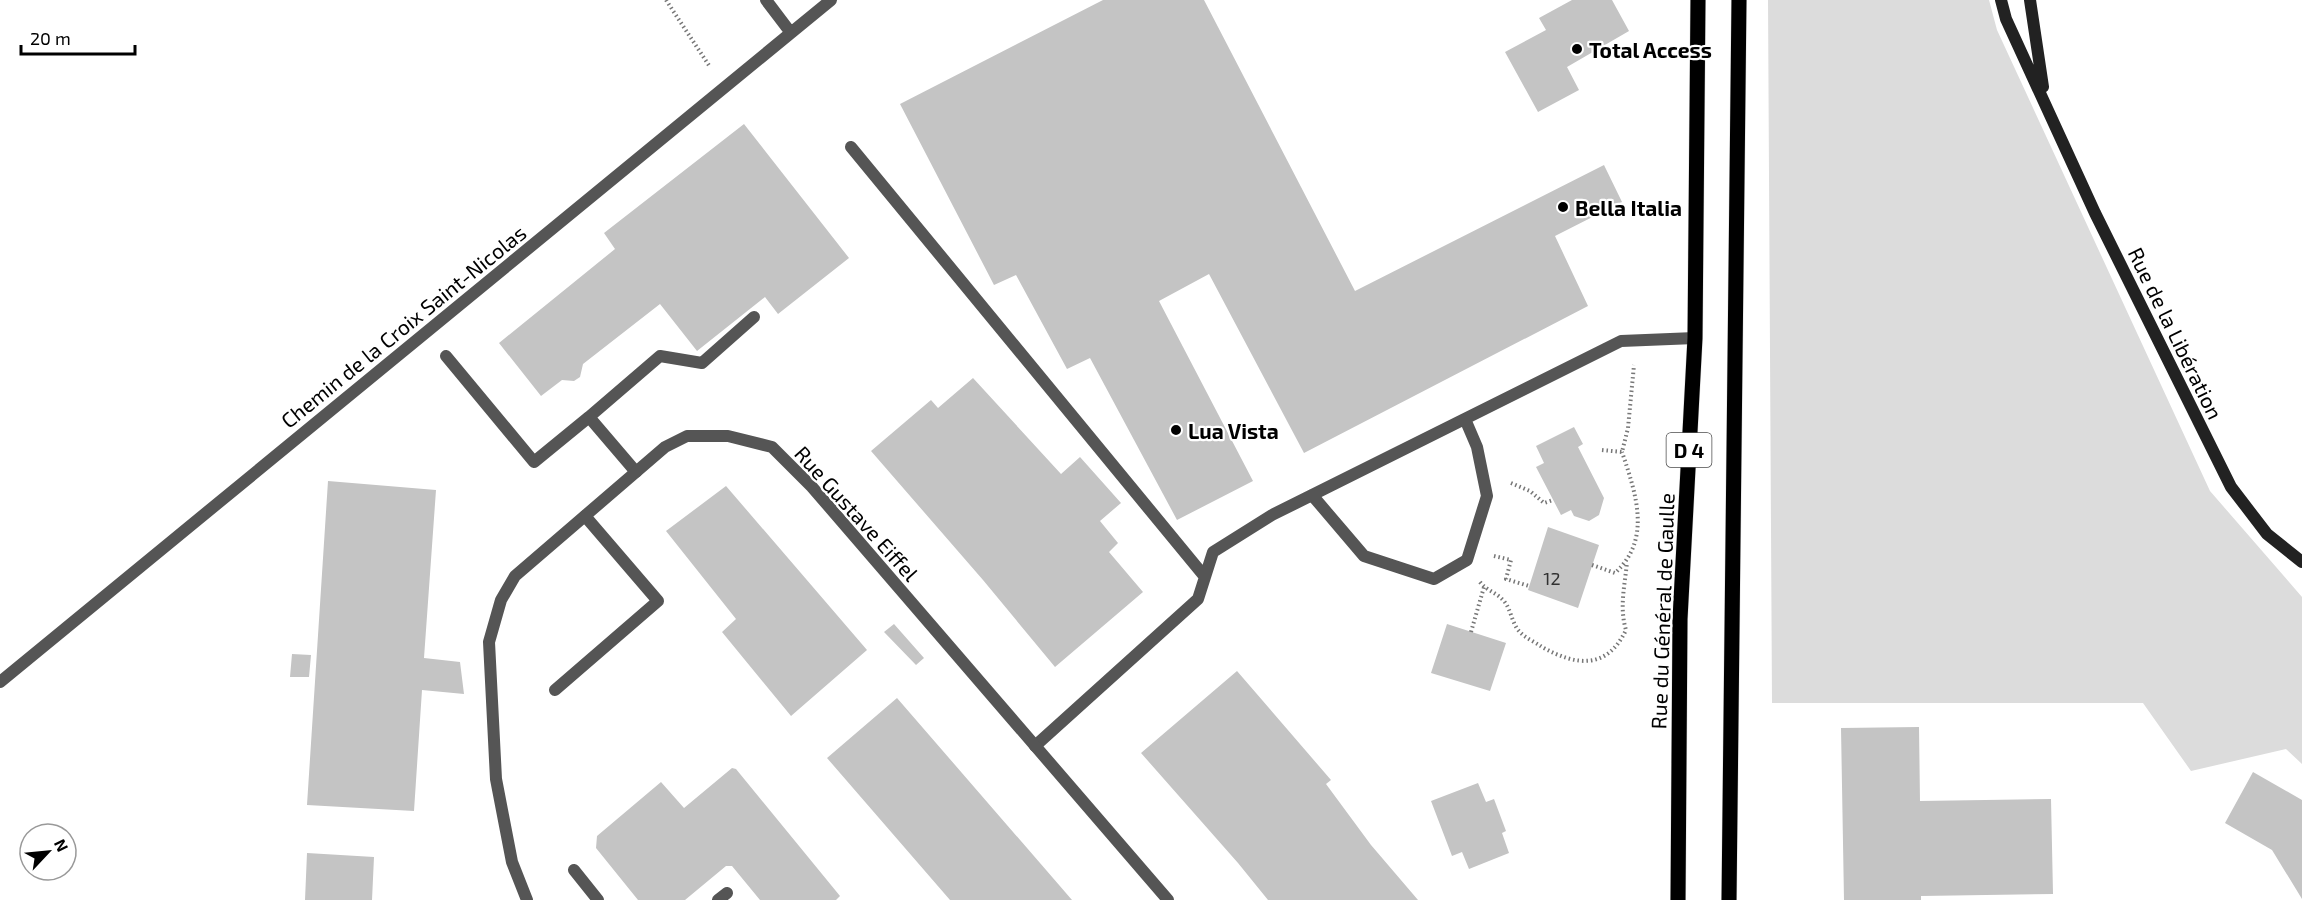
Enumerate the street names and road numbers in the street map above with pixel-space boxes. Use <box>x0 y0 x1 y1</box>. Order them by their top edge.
street label: Chemin de la Croix Saint-Nicolas <box>275 219 531 433</box>
street label: Rue de la Libération <box>2124 243 2228 423</box>
road number: D 4 <box>1666 433 1712 467</box>
street label: Rue Gustave Eiffel <box>790 441 924 586</box>
street label: Rue du Général de Gaulle <box>1645 492 1679 730</box>

